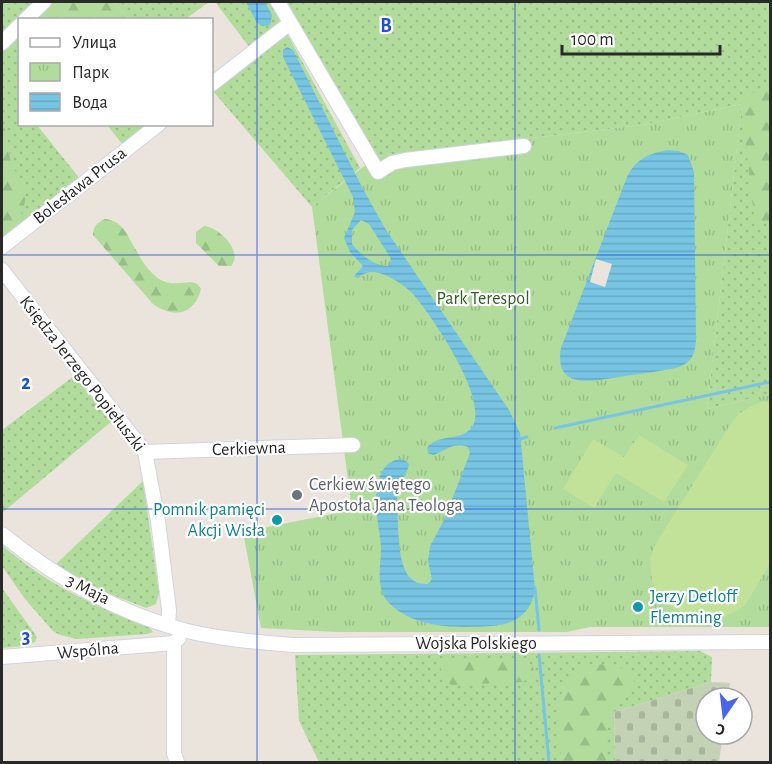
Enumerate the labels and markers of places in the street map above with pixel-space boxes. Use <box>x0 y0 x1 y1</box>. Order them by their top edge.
place label: Cerkiew świętego Apostoła Jana Teologa <box>309 476 463 515</box>
marker: Cerkiew świętego Apostoła Jana Teologa <box>290 488 304 502</box>
place label: Pomnik pamięci Akcji Wisła <box>153 501 265 540</box>
marker: Pomnik pamięci Akcji Wisła <box>270 513 284 527</box>
place label: Jerzy Detloff Flemming <box>650 588 738 627</box>
marker: Jerzy Detloff Flemming <box>631 600 645 614</box>

